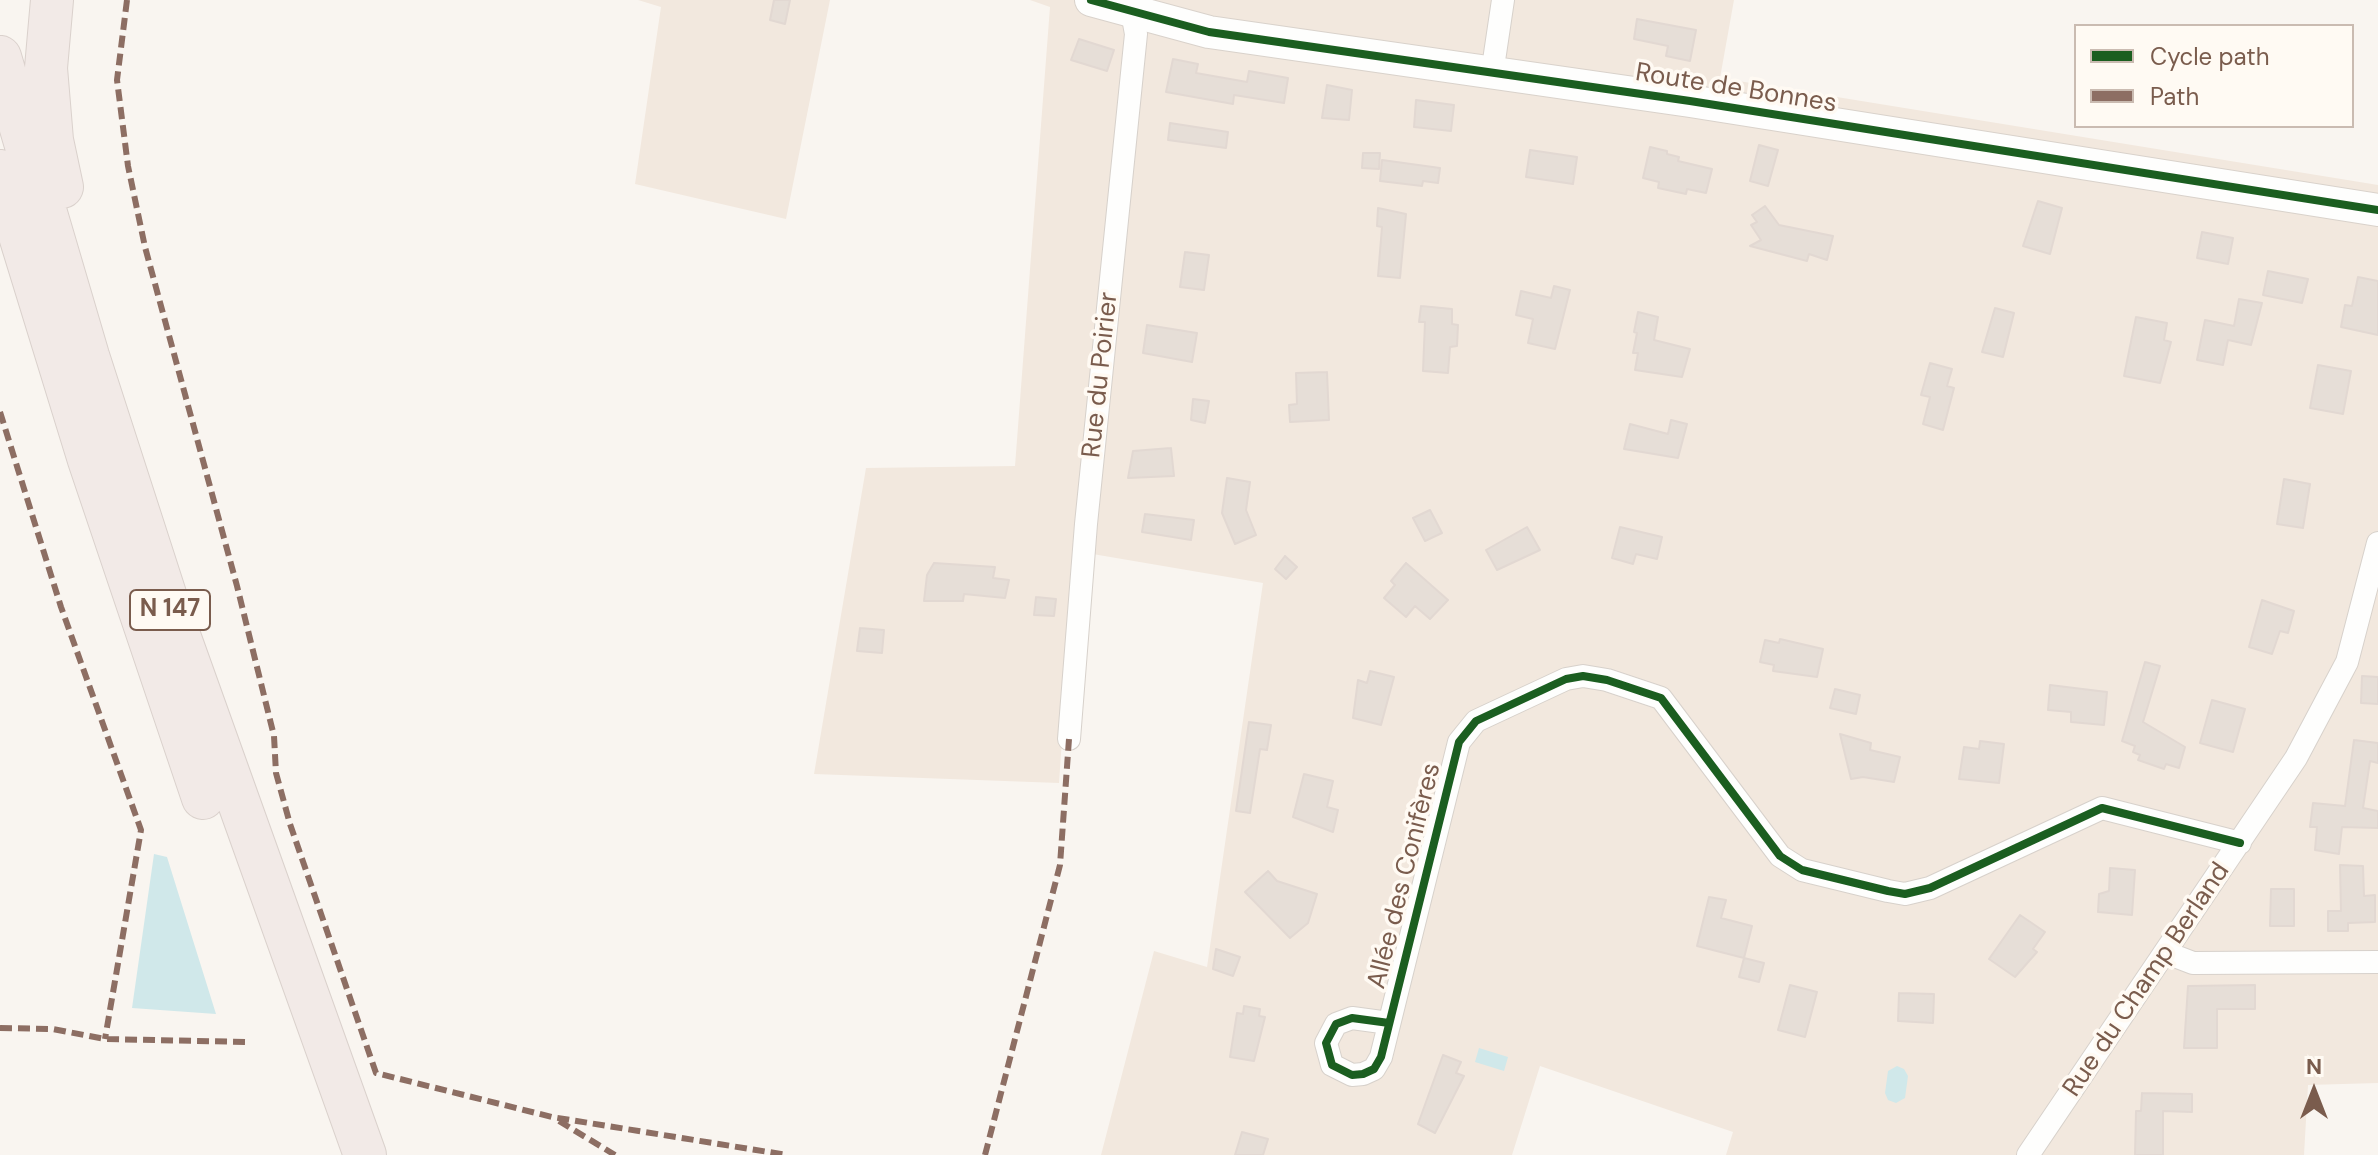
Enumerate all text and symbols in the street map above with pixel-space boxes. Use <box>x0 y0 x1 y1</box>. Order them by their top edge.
legend <box>2074 24 2354 128</box>
text: Cycle path <box>2150 41 2269 72</box>
street label: Route de Bonnes <box>1633 58 1839 120</box>
text: Path <box>2150 81 2199 112</box>
street label: Rue du Poirier <box>1077 291 1125 459</box>
road number: N 147 <box>130 590 210 630</box>
street label: Allée des Conifères <box>1362 760 1448 992</box>
street label: Rue du Champ Berland <box>2057 857 2237 1103</box>
north arrow <box>2274 1051 2354 1131</box>
text: N <box>2306 1052 2322 1081</box>

